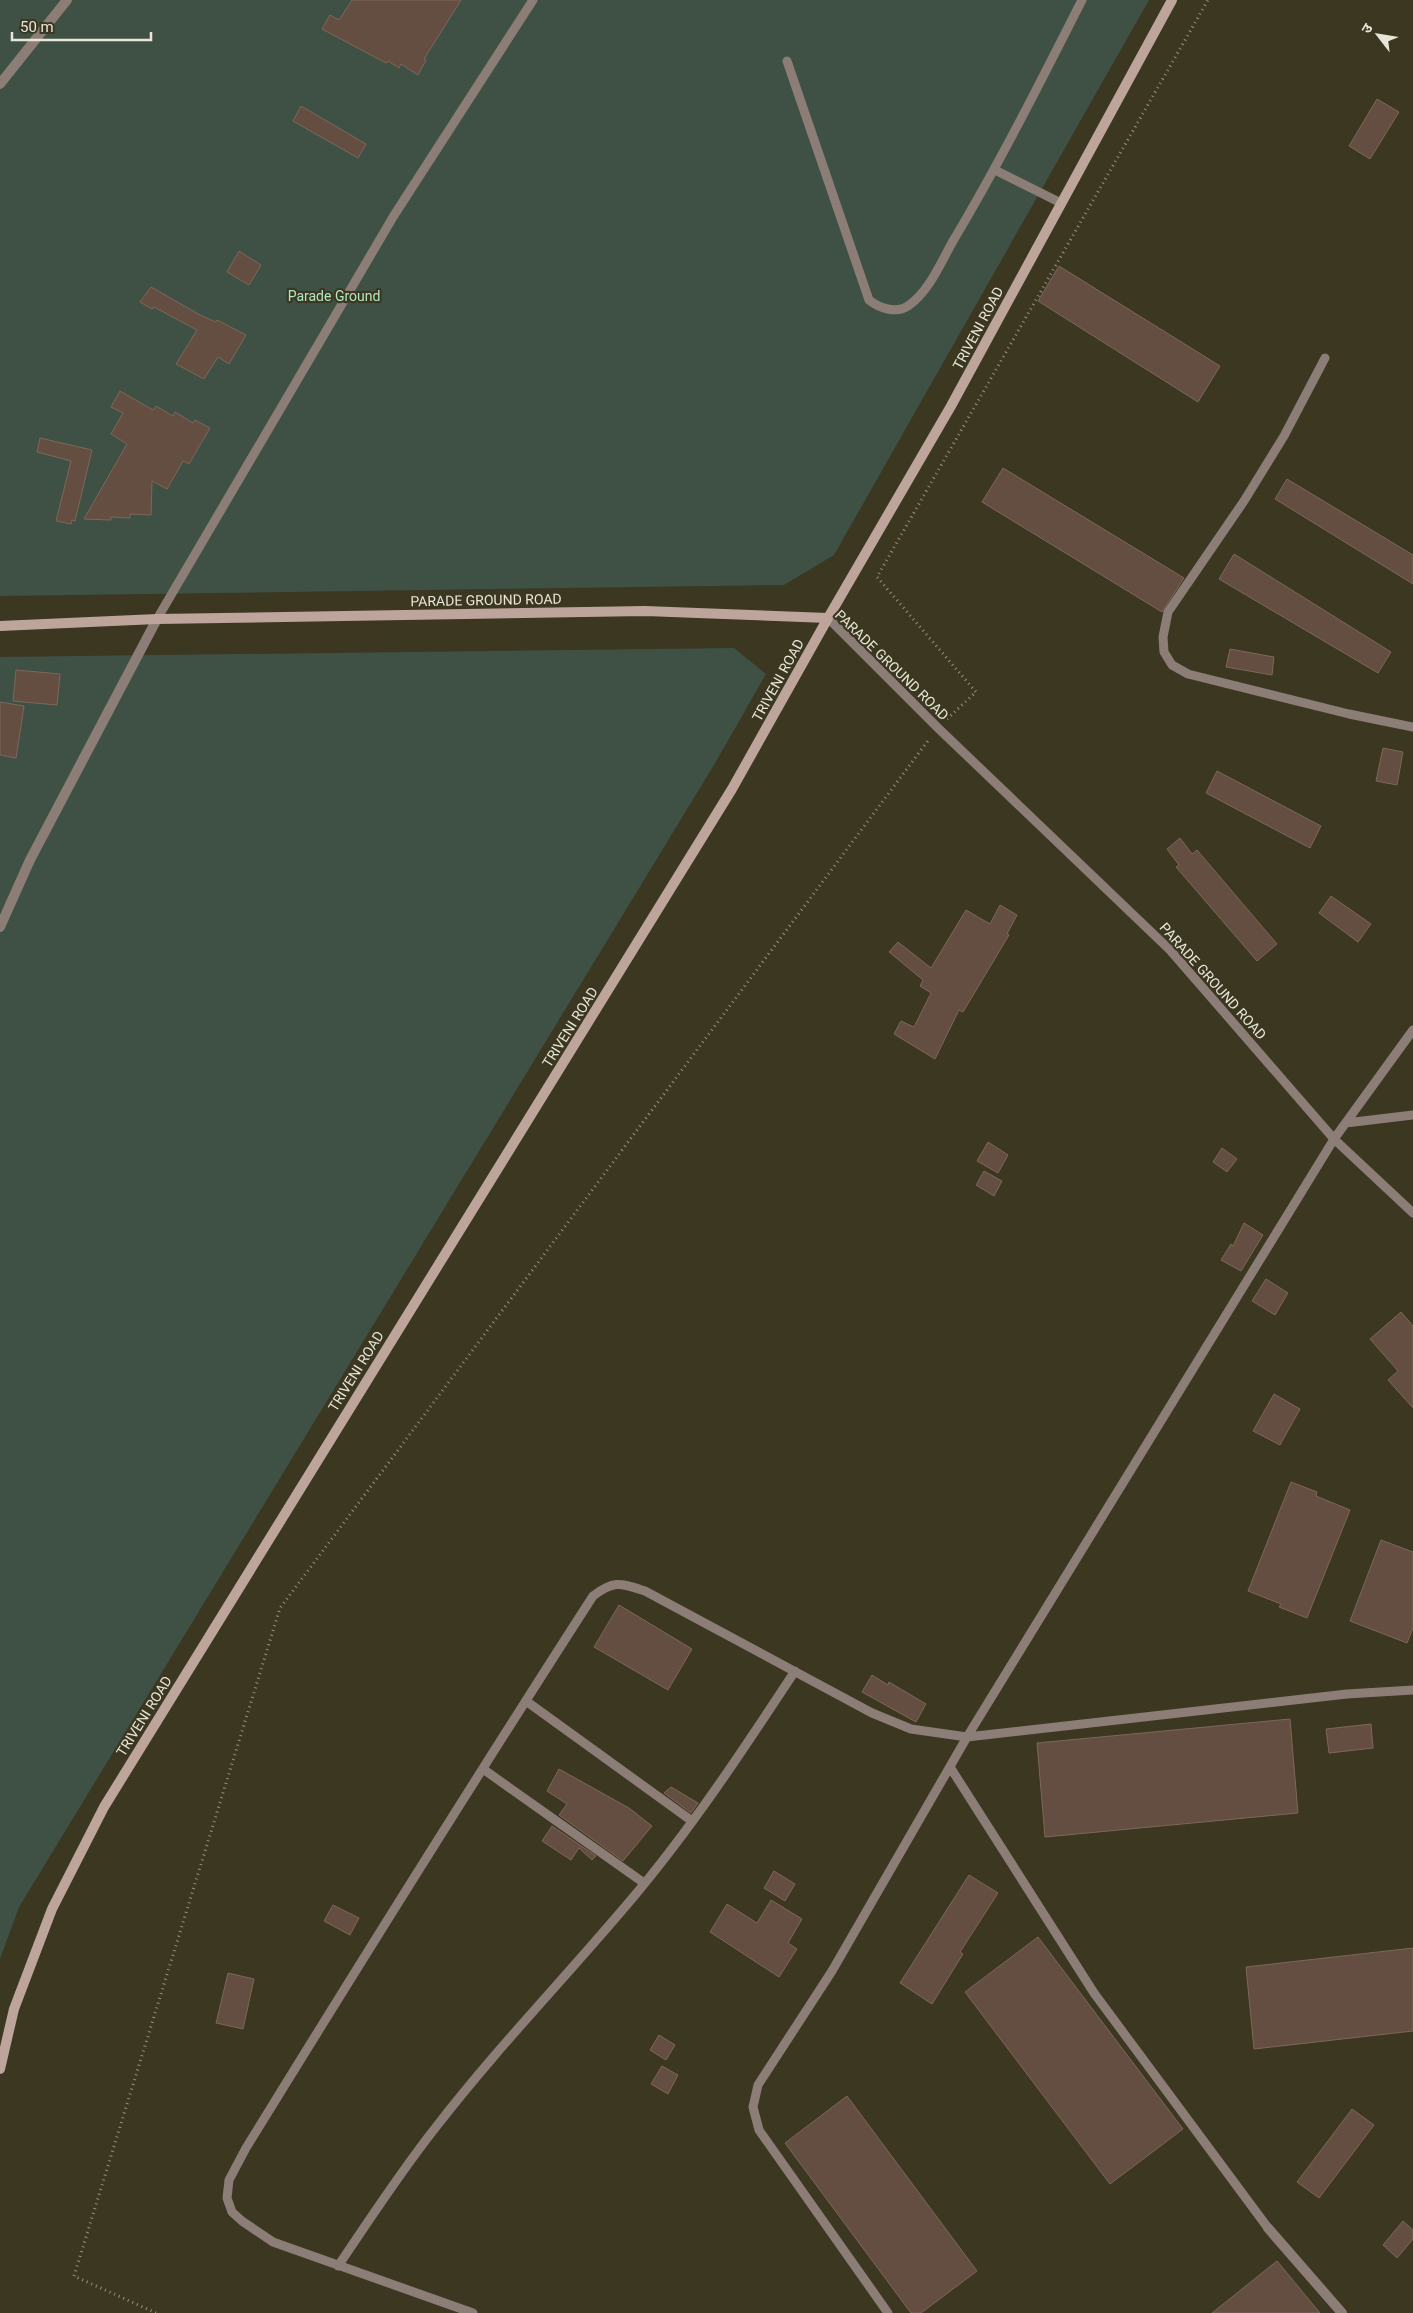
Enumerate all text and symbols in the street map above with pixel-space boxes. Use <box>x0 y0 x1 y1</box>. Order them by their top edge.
scale bar <box>12 10 151 42</box>
north arrow <box>1353 10 1403 60</box>
text: 50 m <box>20 18 54 36</box>
text: उ <box>1358 20 1376 36</box>
street label: TRIVENI ROAD <box>949 284 1007 372</box>
park label: Parade Ground <box>288 288 380 304</box>
street label: PARADE GROUND ROAD <box>410 591 562 609</box>
street label: PARADE GROUND ROAD <box>832 607 952 723</box>
street label: TRIVENI ROAD <box>749 636 807 724</box>
street label: PARADE GROUND ROAD <box>1156 919 1270 1043</box>
street label: TRIVENI ROAD <box>539 984 601 1070</box>
street label: TRIVENI ROAD <box>325 1328 387 1414</box>
street label: TRIVENI ROAD <box>113 1673 175 1759</box>

